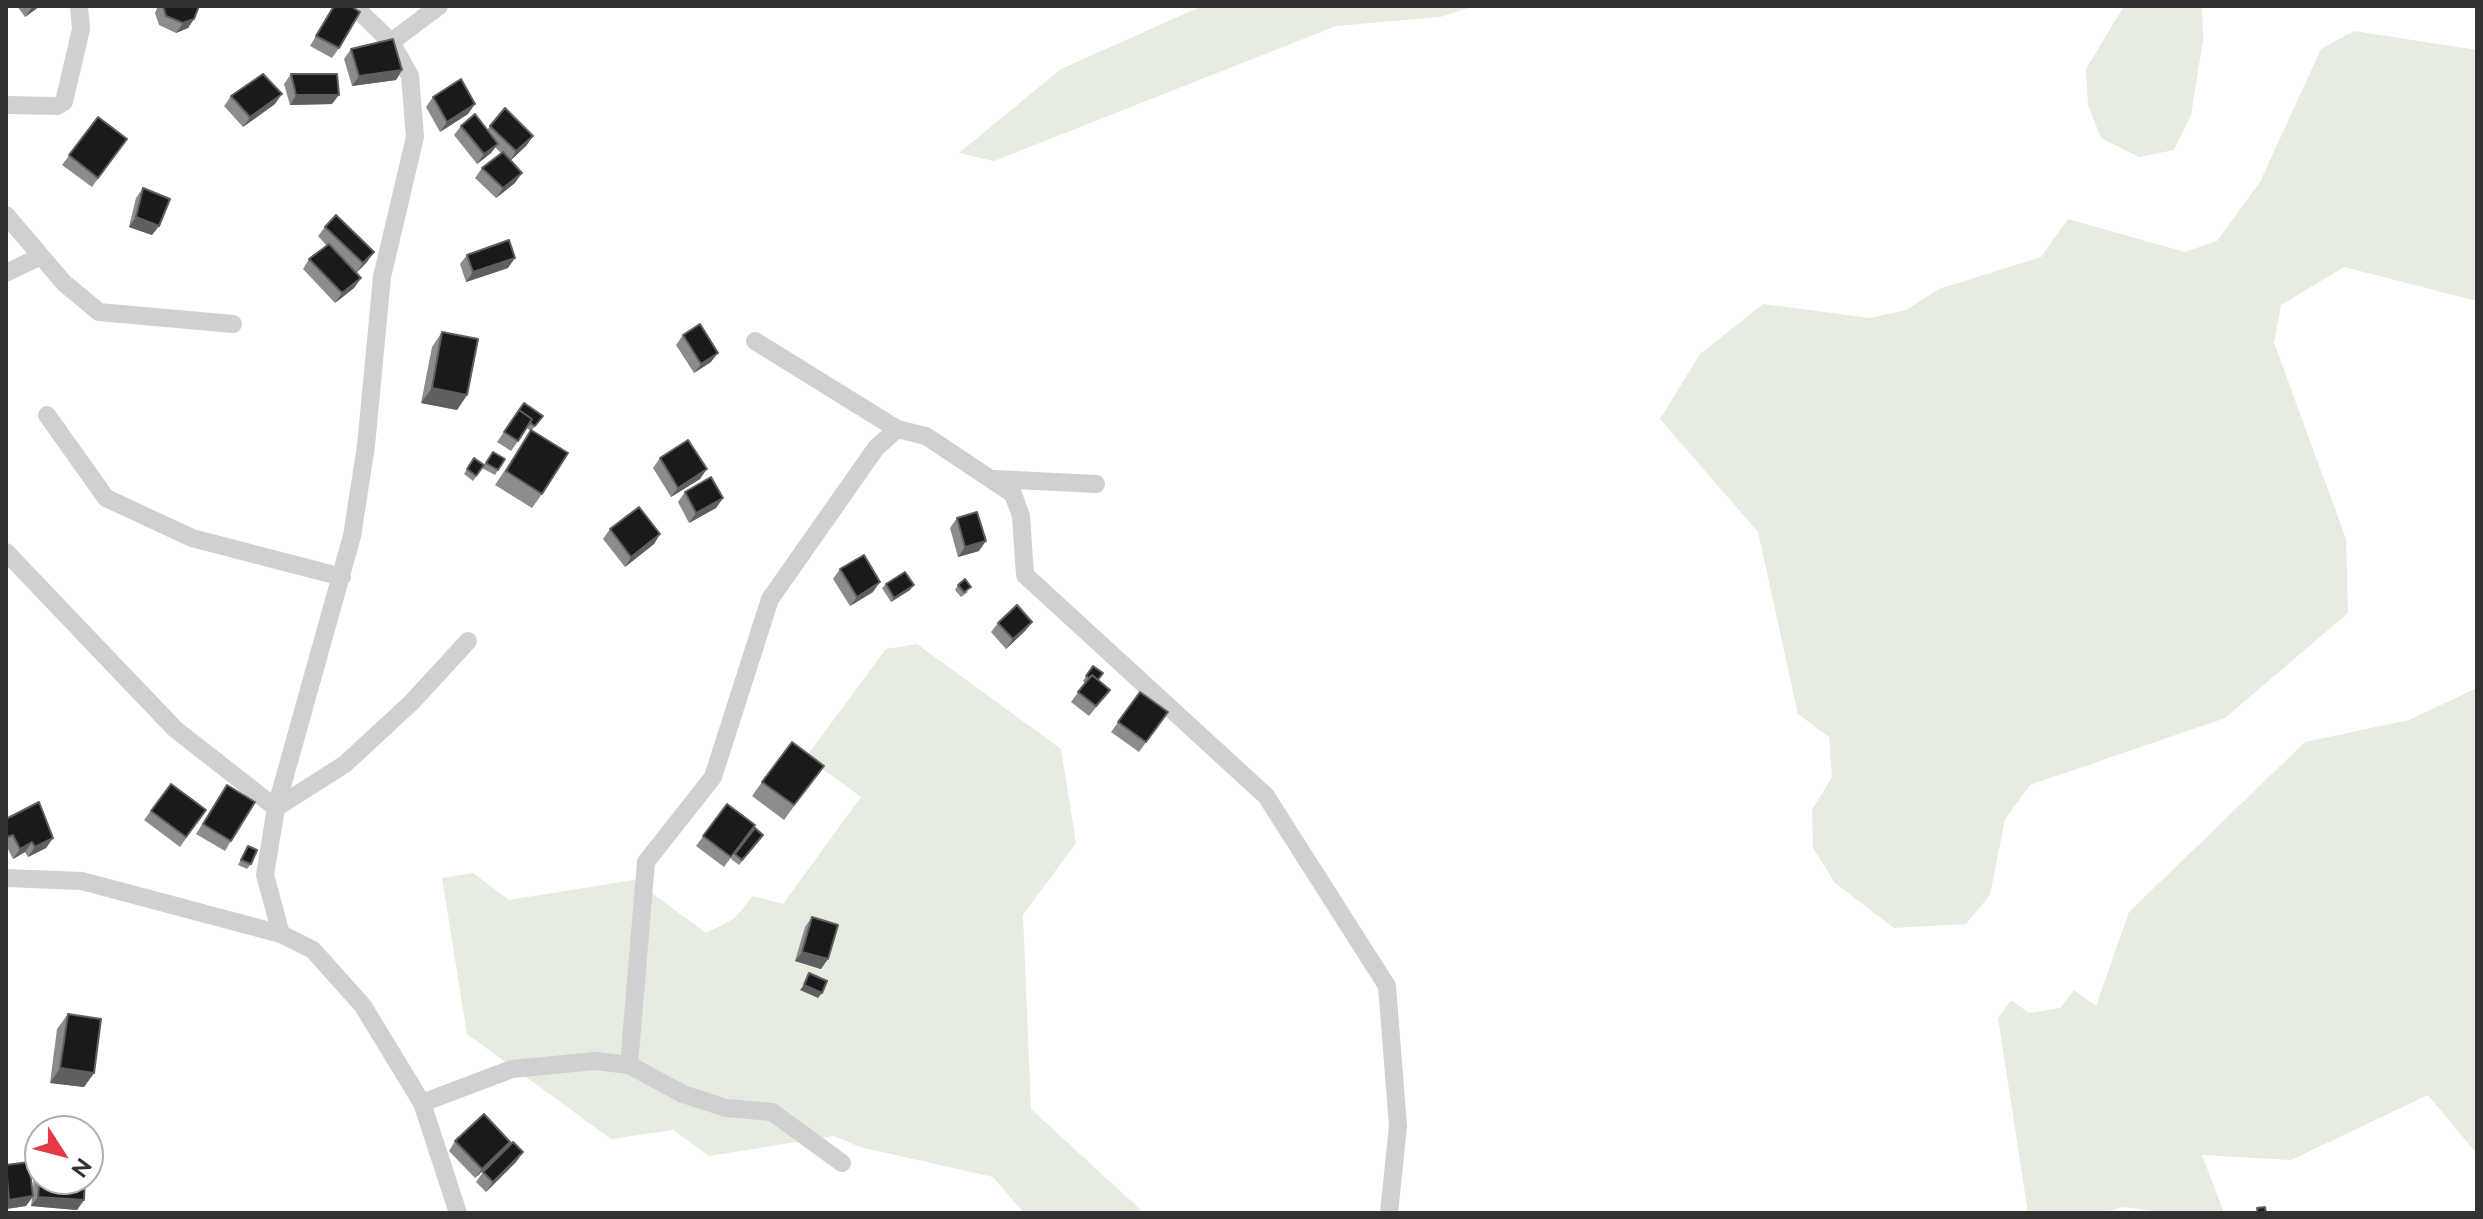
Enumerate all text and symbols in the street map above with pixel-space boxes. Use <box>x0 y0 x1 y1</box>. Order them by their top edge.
north arrow <box>24 1115 104 1195</box>
text: N <box>66 1153 97 1182</box>

